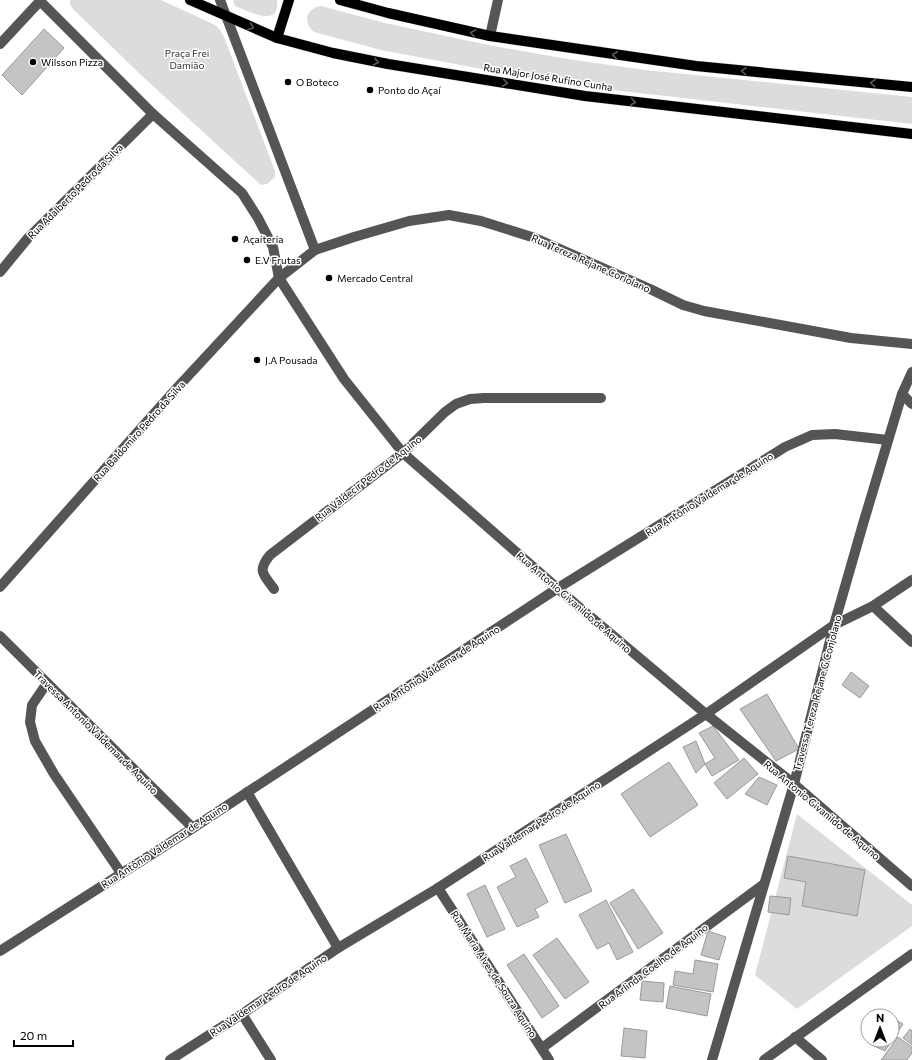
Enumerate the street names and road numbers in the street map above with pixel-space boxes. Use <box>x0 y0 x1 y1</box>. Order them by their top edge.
street label: Rua Major José Rufino Cunha <box>483 61 613 93</box>
street label: Rua Adalberto Pedro da Silva <box>25 141 125 241</box>
street label: Rua Tereza Rejane Coriolano <box>530 231 652 295</box>
street label: Rua Baldomiro Pedro da Silva <box>91 378 187 484</box>
street label: Rua Valdecir Pedro de Aquino <box>312 433 424 523</box>
street label: Rua Antônio Valdemar de Aquino <box>643 450 775 538</box>
street label: Rua Antonio Givanildo de Aquino <box>514 549 634 655</box>
street label: Travessa Tereza Rejane G Conjolano <box>790 614 844 772</box>
street label: Rua Antônio Valdemar de Aquino <box>370 623 502 713</box>
street label: Travessa Antonio Valdemar de Aquino <box>32 668 160 796</box>
street label: Rua Antonio Givanildo de Aquino <box>761 758 883 862</box>
street label: Rua Valdemar Pedro de Aquino <box>480 778 602 864</box>
street label: Rua Antônio Valdemar de Aquino <box>98 800 230 890</box>
street label: Rua Maria Alves de Souza Aquino <box>448 908 540 1040</box>
street label: Rua Arlinda Coelho de Aquino <box>596 921 710 1011</box>
street label: Rua Valdemar Pedro de Aquino <box>207 951 329 1039</box>

